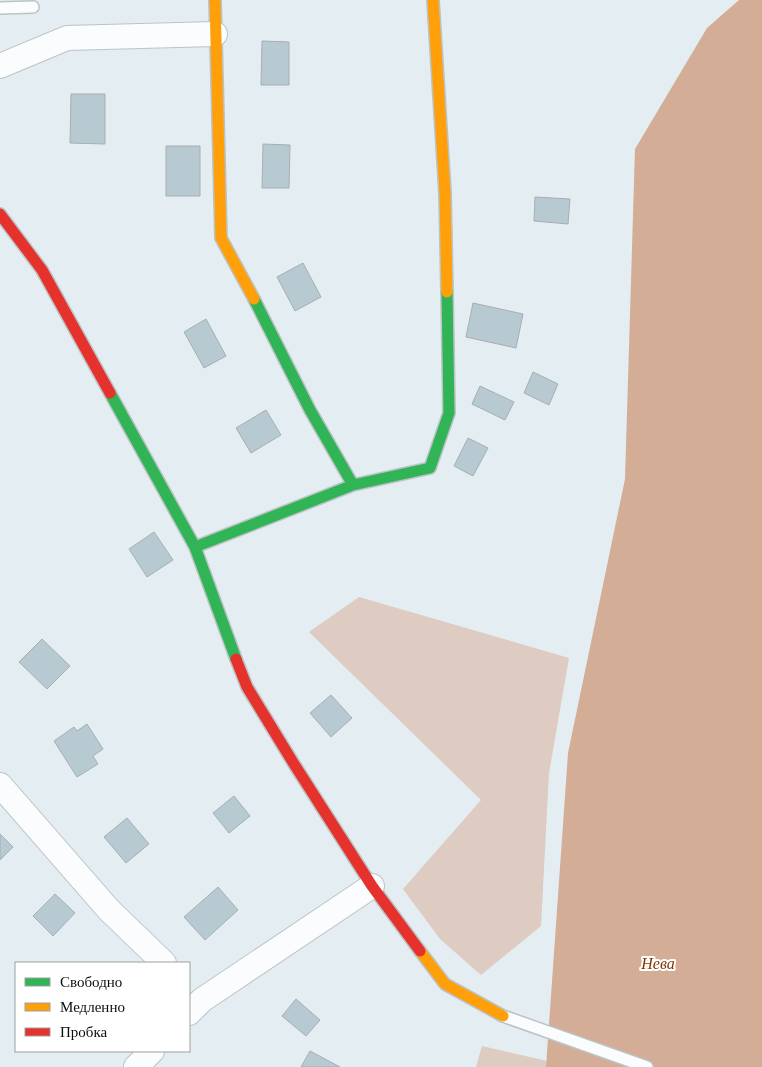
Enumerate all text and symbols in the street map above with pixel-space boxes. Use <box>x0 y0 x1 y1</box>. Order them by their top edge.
water label: Нева <box>640 955 675 972</box>
legend <box>15 962 190 1052</box>
text: Свободно <box>60 974 122 990</box>
text: Медленно <box>60 999 125 1015</box>
text: Пробка <box>60 1024 108 1040</box>

